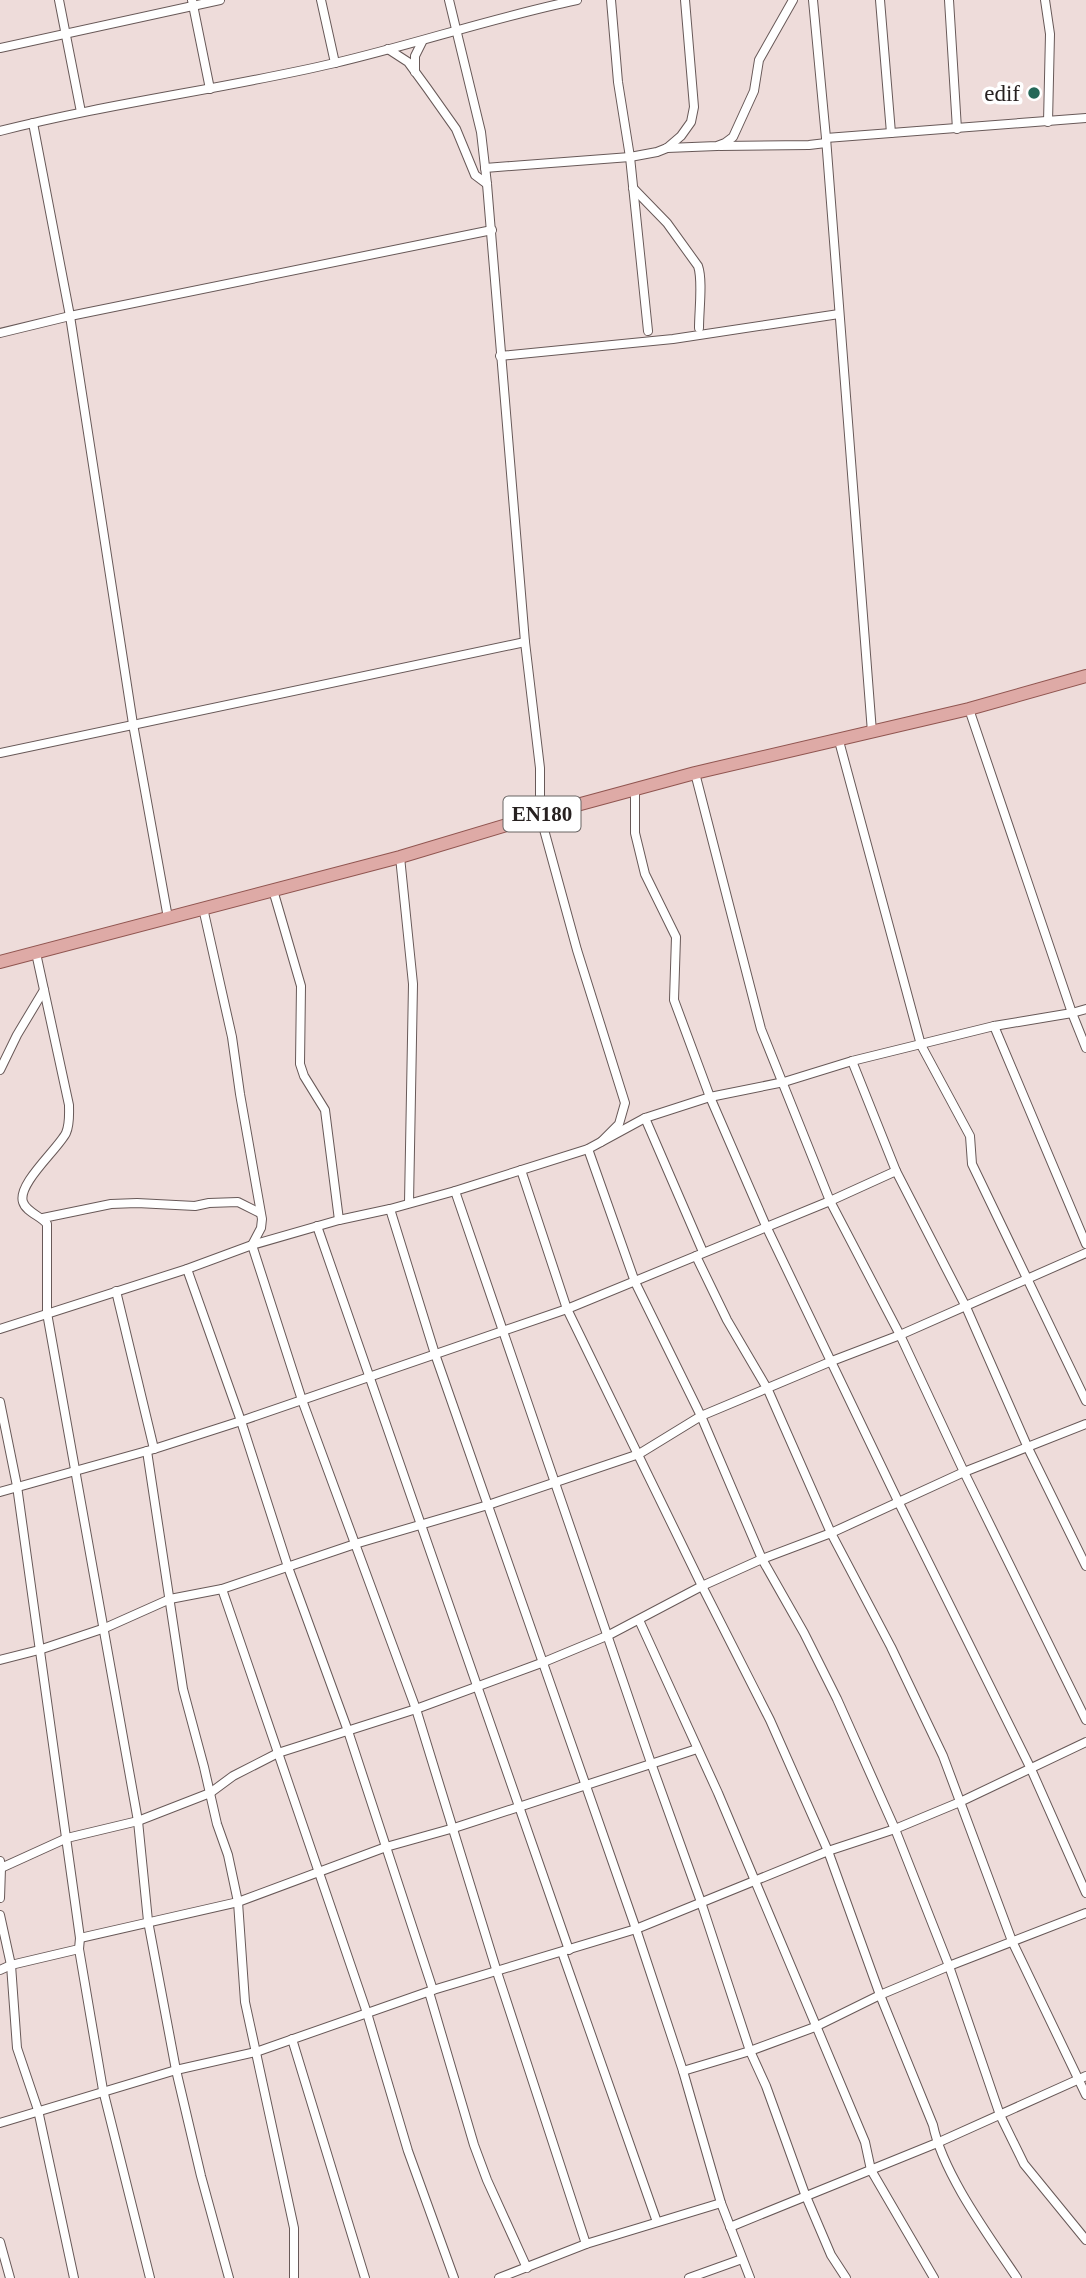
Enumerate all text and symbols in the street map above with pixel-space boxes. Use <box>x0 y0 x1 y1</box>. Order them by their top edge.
place label: edif <box>984 81 1020 106</box>
marker: edif <box>1026 85 1042 101</box>
road number: EN180 <box>504 796 580 832</box>

